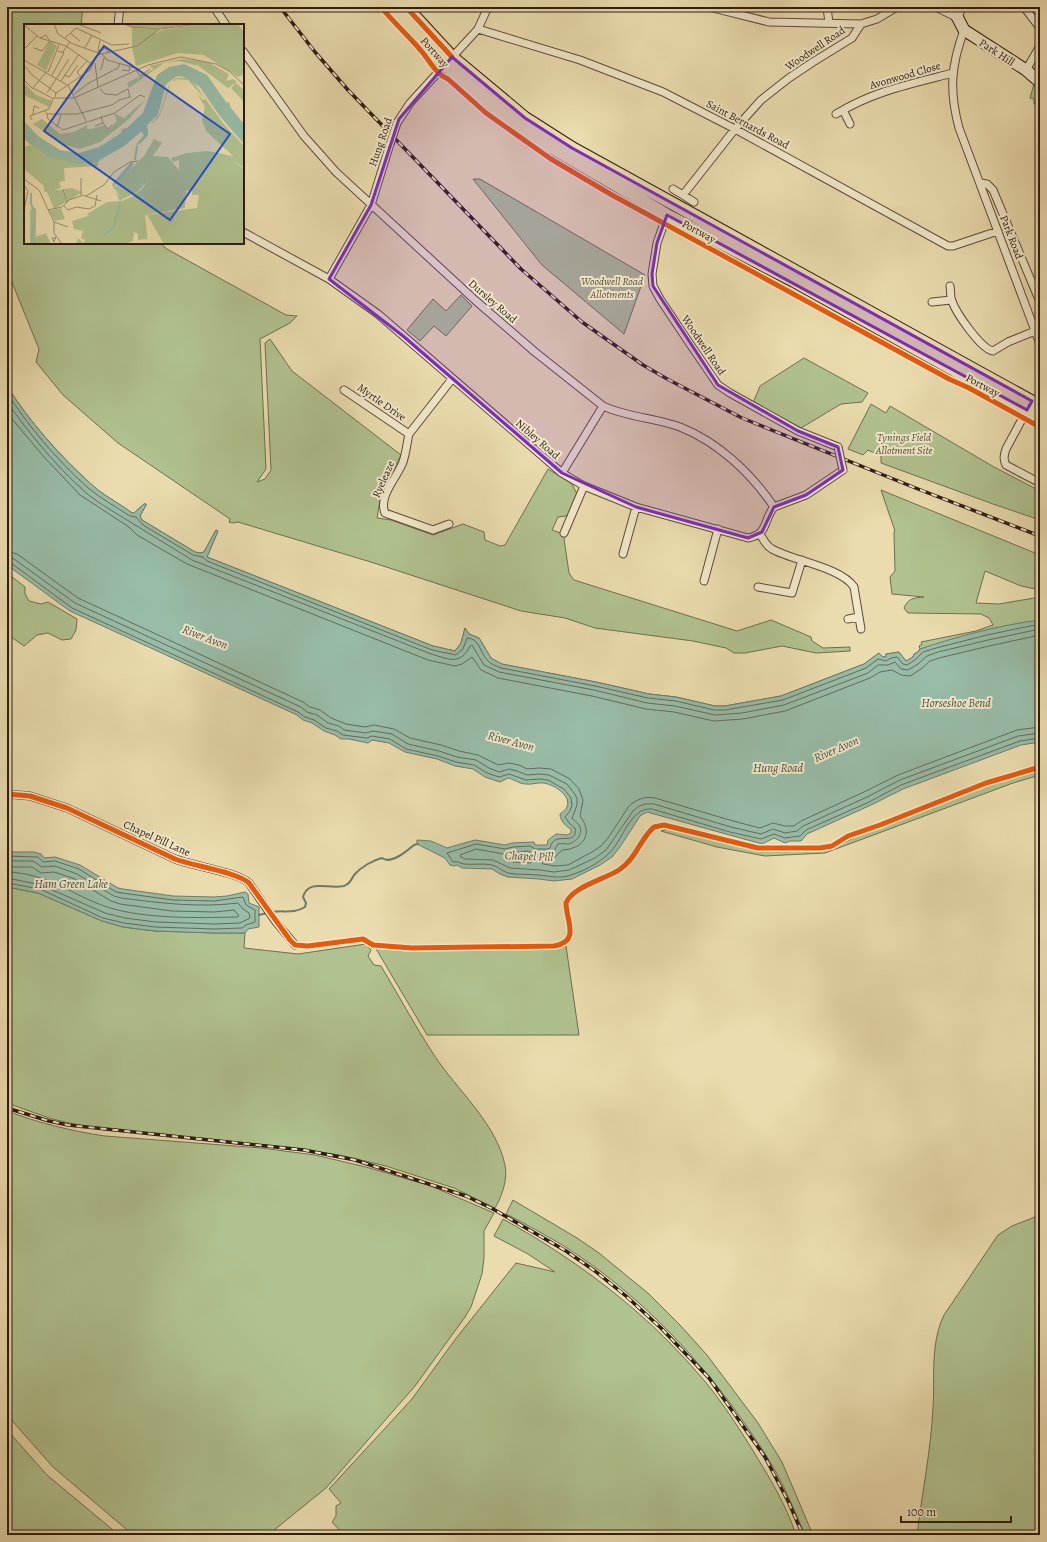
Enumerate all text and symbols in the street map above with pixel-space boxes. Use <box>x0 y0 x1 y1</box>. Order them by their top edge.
street label: Woodwell Road <box>782 23 848 75</box>
inset map <box>24 24 244 244</box>
street label: Portway <box>417 34 452 71</box>
street label: Park Hill <box>976 35 1018 70</box>
street label: Avonwood Close <box>867 58 942 93</box>
street label: Saint Bernards Road <box>704 96 792 153</box>
street label: Hung Road <box>365 116 396 169</box>
street label: Park Road <box>996 213 1027 261</box>
street label: Portway <box>679 216 718 247</box>
park label: Woodwell Road Allotments <box>581 274 643 302</box>
street label: Dursley Road <box>465 276 520 327</box>
street label: Woodwell Road <box>677 312 729 378</box>
street label: Portway <box>963 370 1002 401</box>
street label: Myrtle Drive <box>354 380 409 425</box>
street label: Nibley Road <box>512 416 563 463</box>
park label: Tynings Field Allotment Site <box>875 430 932 458</box>
street label: Ryeleaze <box>369 458 398 500</box>
water label: River Avon <box>180 621 230 653</box>
water label: Horseshoe Bend <box>921 695 991 711</box>
water label: River Avon <box>486 727 536 755</box>
water label: River Avon <box>811 732 861 766</box>
water label: Hung Road <box>753 760 804 776</box>
street label: Chapel Pill Lane <box>121 817 193 860</box>
water label: Chapel Pill <box>504 847 554 865</box>
water label: Ham Green Lake <box>34 876 109 892</box>
scale bar <box>901 1498 1011 1524</box>
text: 100 m <box>907 1504 936 1520</box>

